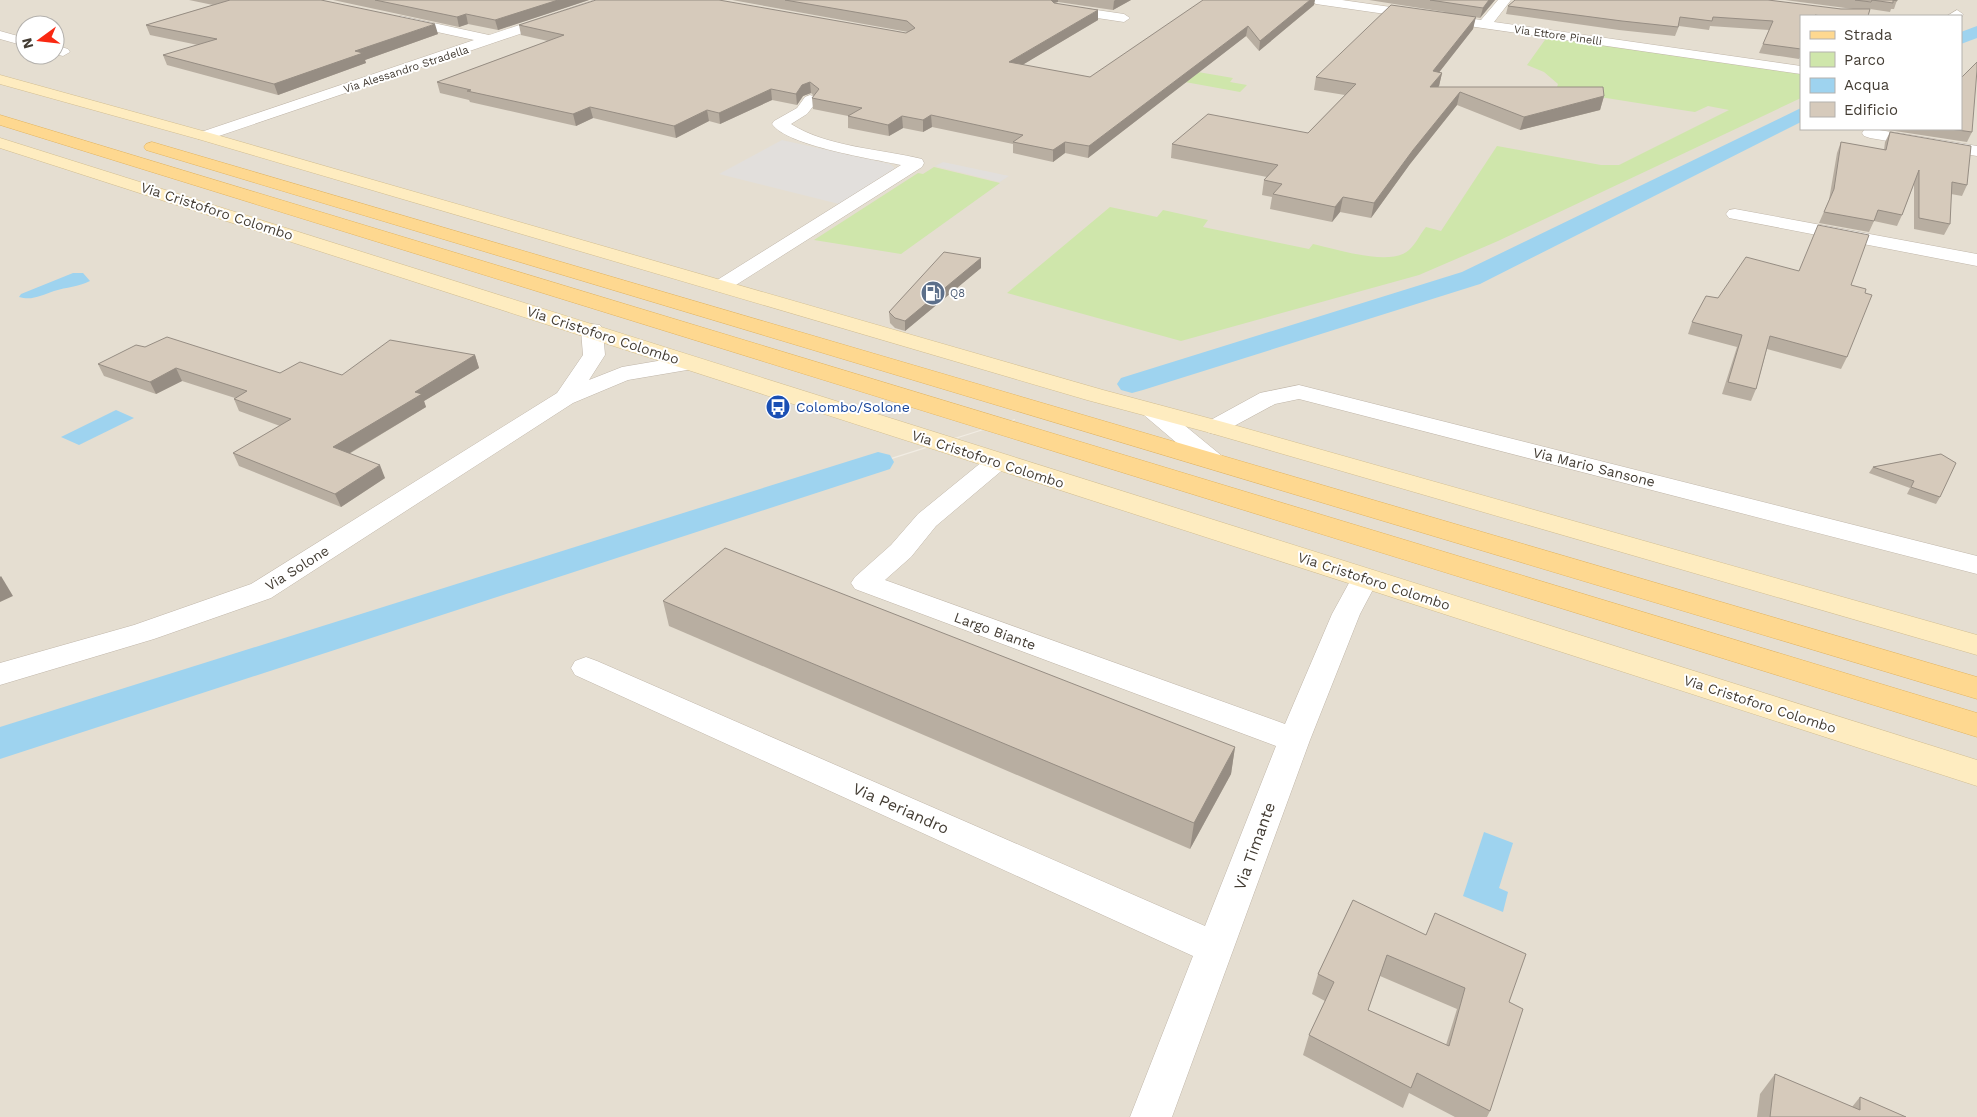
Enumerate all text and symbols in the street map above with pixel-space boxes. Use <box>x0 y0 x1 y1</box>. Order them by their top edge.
north arrow <box>15 15 65 65</box>
legend <box>1800 15 1962 130</box>
street label: Via Ettore Pinelli <box>1513 23 1603 48</box>
text: Strada <box>1844 26 1893 44</box>
text: N <box>18 36 37 50</box>
street label: Via Alessandro Stradella <box>342 43 470 96</box>
text: Parco <box>1844 51 1885 69</box>
text: Acqua <box>1844 76 1890 94</box>
text: Edificio <box>1844 101 1898 119</box>
street label: Via Cristoforo Colombo <box>139 179 295 243</box>
fuel station icon: Q8 <box>920 280 946 306</box>
place label: Q8 <box>950 287 965 300</box>
street label: Via Cristoforo Colombo <box>525 303 681 367</box>
bus stop icon: Colombo/Solone <box>765 394 791 420</box>
place label: Colombo/Solone <box>796 399 910 415</box>
street label: Via Cristoforo Colombo <box>910 427 1066 491</box>
street label: Via Mario Sansone <box>1531 444 1657 490</box>
street label: Via Solone <box>262 542 332 594</box>
street label: Via Cristoforo Colombo <box>1296 549 1452 613</box>
street label: Largo Biante <box>952 609 1038 653</box>
street label: Via Cristoforo Colombo <box>1682 672 1838 736</box>
street label: Via Periandro <box>850 779 952 838</box>
street label: Via Timante <box>1230 800 1279 893</box>

